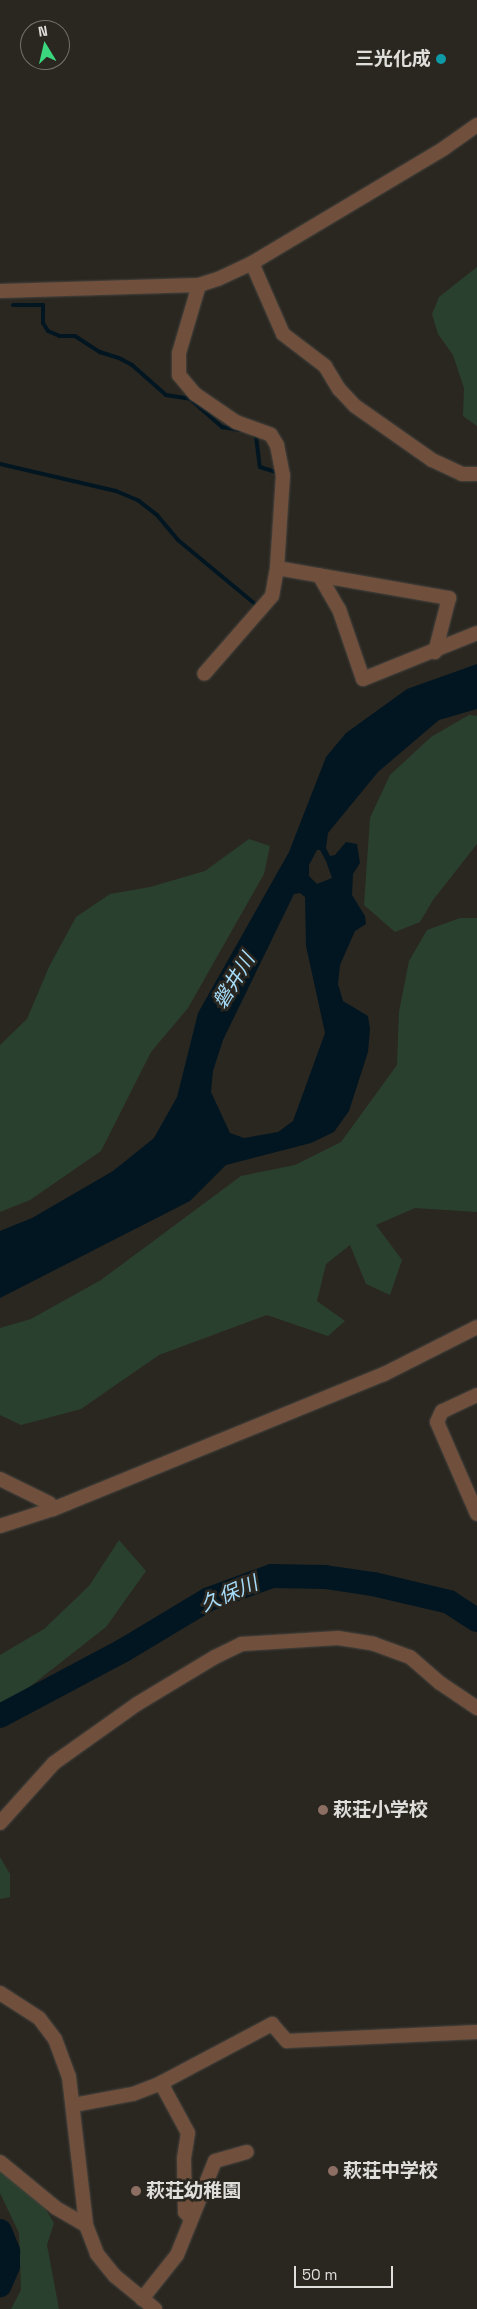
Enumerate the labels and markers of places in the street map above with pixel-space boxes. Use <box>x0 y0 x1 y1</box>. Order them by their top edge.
place label: 三光化成 <box>355 48 431 70</box>
marker: 三光化成 <box>435 53 447 65</box>
place label: 萩荘小学校 <box>333 1799 428 1821</box>
marker: 萩荘小学校 <box>317 1804 329 1816</box>
place label: 萩荘中学校 <box>343 2160 438 2182</box>
marker: 萩荘中学校 <box>327 2165 339 2177</box>
place label: 萩荘幼稚園 <box>146 2180 241 2202</box>
marker: 萩荘幼稚園 <box>130 2185 142 2197</box>

